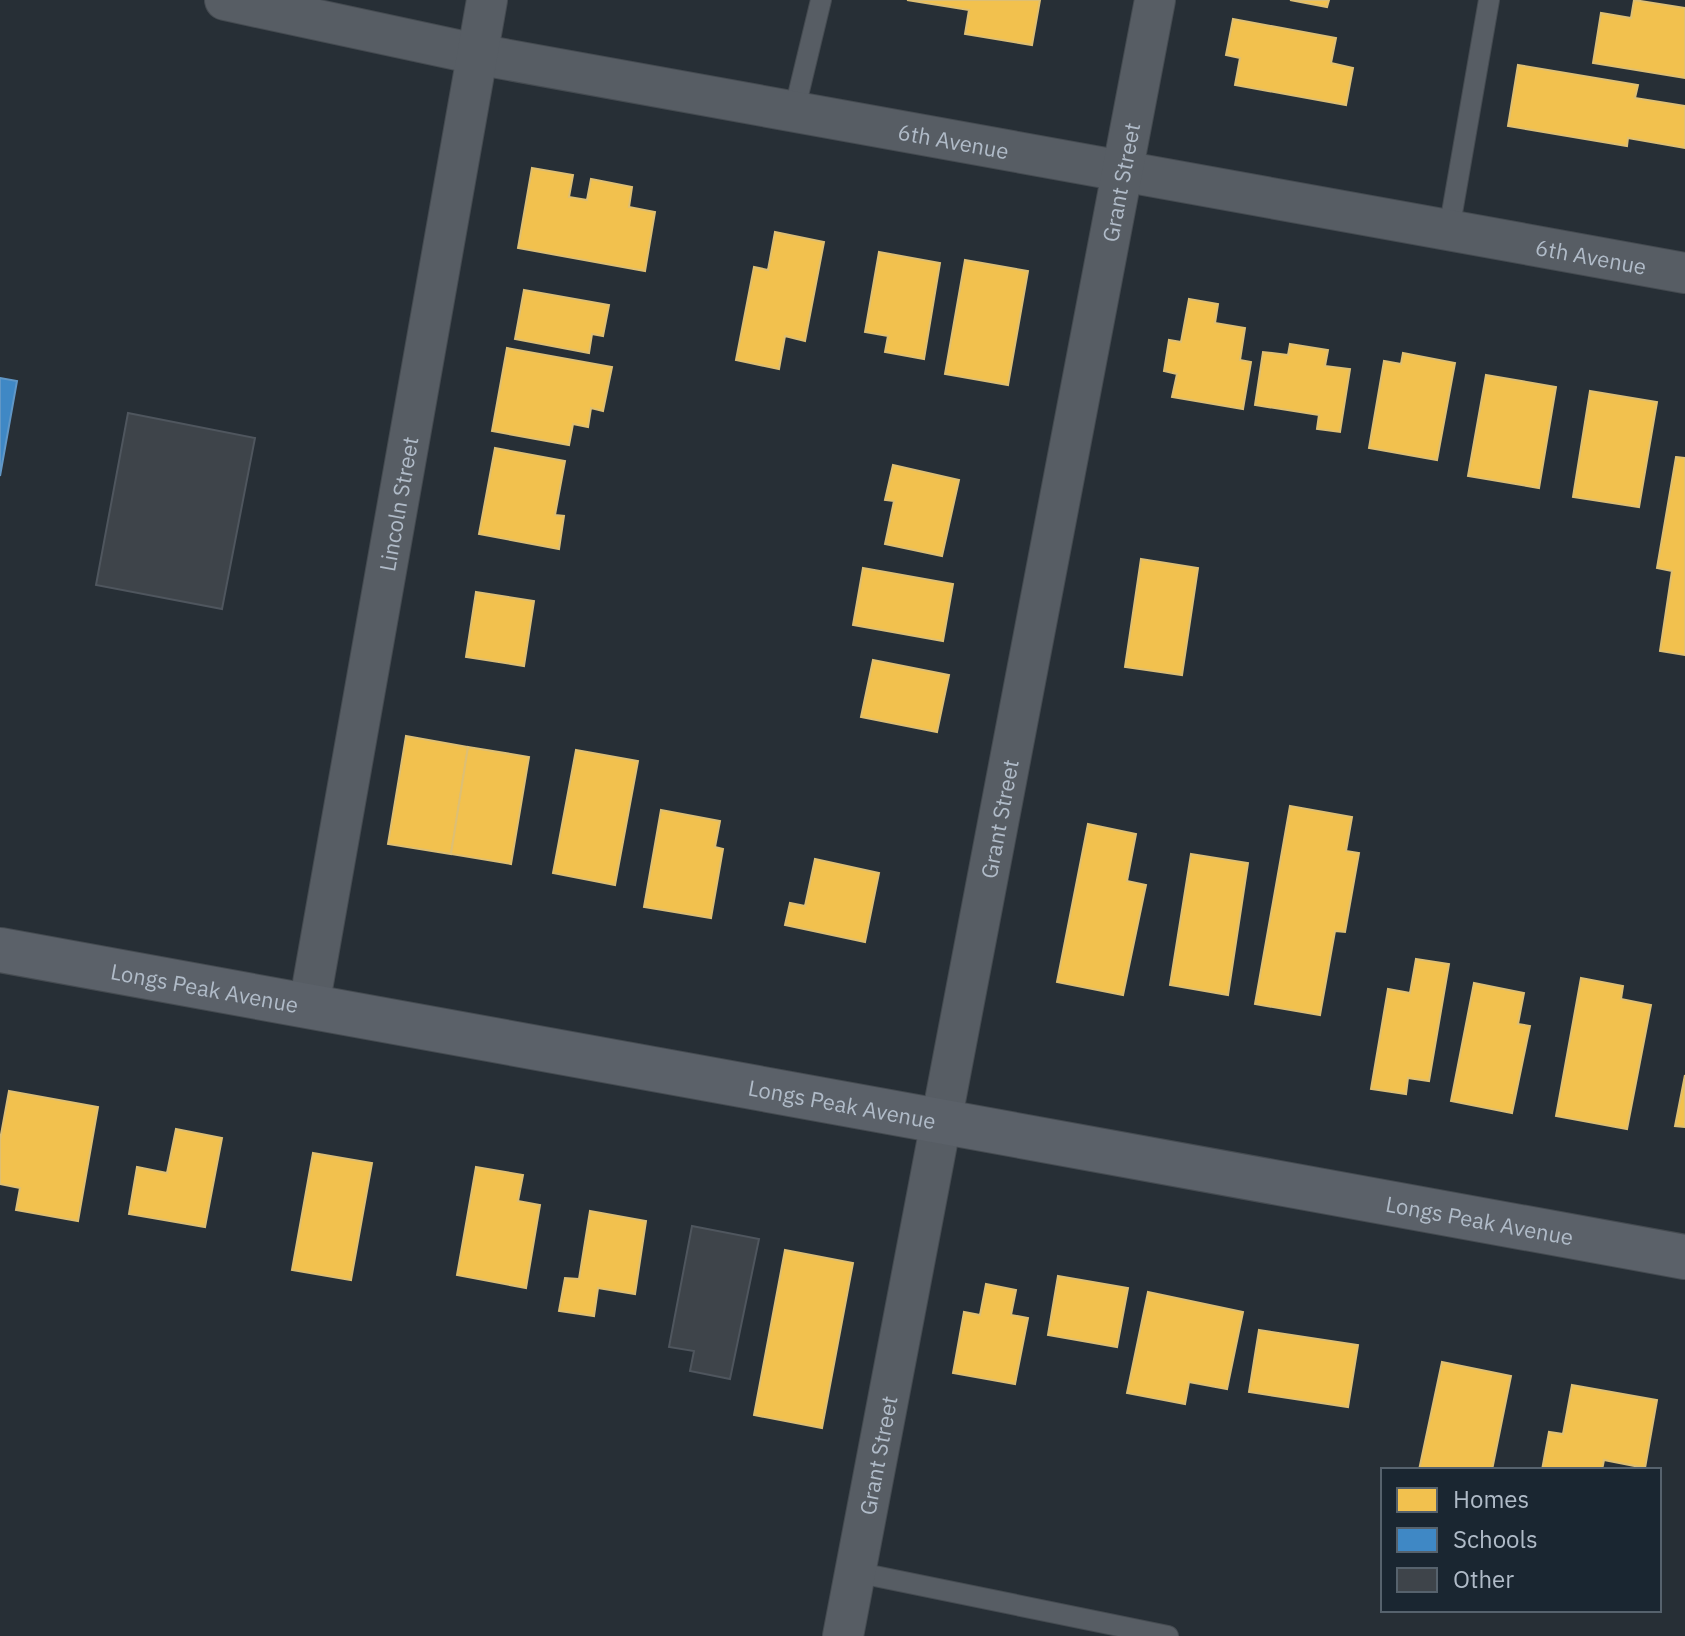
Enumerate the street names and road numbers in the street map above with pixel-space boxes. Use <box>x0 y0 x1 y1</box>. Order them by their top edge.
street label: 6th Avenue <box>896 116 1011 165</box>
street label: Grant Street <box>1095 120 1146 244</box>
street label: 6th Avenue <box>1533 232 1649 280</box>
street label: Lincoln Street <box>372 434 424 573</box>
street label: Grant Street <box>973 757 1024 881</box>
street label: Longs Peak Avenue <box>108 956 301 1019</box>
street label: Longs Peak Avenue <box>746 1072 938 1135</box>
street label: Longs Peak Avenue <box>1383 1188 1576 1251</box>
street label: Grant Street <box>852 1393 903 1517</box>

